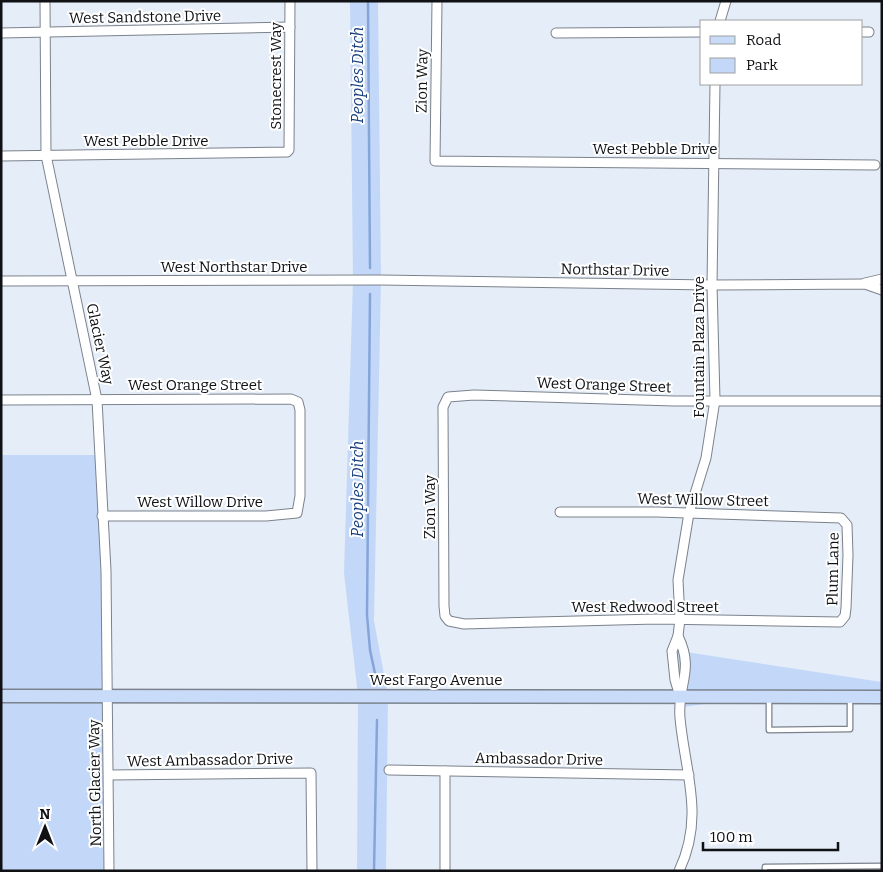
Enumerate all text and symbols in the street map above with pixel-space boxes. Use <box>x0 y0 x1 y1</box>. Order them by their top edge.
street label: West Sandstone Drive <box>69 7 221 27</box>
legend <box>700 20 863 85</box>
street label: Stonecrest Way <box>267 22 285 130</box>
water label: Peoples Ditch <box>348 27 367 123</box>
text: Road <box>746 31 781 49</box>
street label: Zion Way <box>412 49 432 113</box>
text: Park <box>746 56 778 74</box>
street label: West Pebble Drive <box>84 132 208 150</box>
street label: West Pebble Drive <box>593 140 717 158</box>
street label: West Northstar Drive <box>161 258 307 276</box>
street label: Northstar Drive <box>560 260 670 280</box>
street label: Fountain Plaza Drive <box>690 276 708 418</box>
street label: Glacier Way <box>83 302 117 386</box>
street label: West Orange Street <box>536 374 672 396</box>
street label: West Orange Street <box>128 376 263 394</box>
water label: Peoples Ditch <box>348 441 367 537</box>
street label: Zion Way <box>421 475 439 539</box>
street label: West Willow Street <box>637 490 769 510</box>
street label: West Willow Drive <box>137 493 263 511</box>
street label: Plum Lane <box>823 532 843 606</box>
street label: West Redwood Street <box>571 598 719 616</box>
street label: West Fargo Avenue <box>369 671 503 689</box>
street label: North Glacier Way <box>85 719 105 847</box>
street label: Ambassador Drive <box>475 749 603 769</box>
street label: West Ambassador Drive <box>127 750 293 770</box>
north arrow <box>20 802 70 852</box>
text: N <box>40 806 51 823</box>
scale bar <box>703 820 838 852</box>
text: 100 m <box>710 828 753 846</box>

